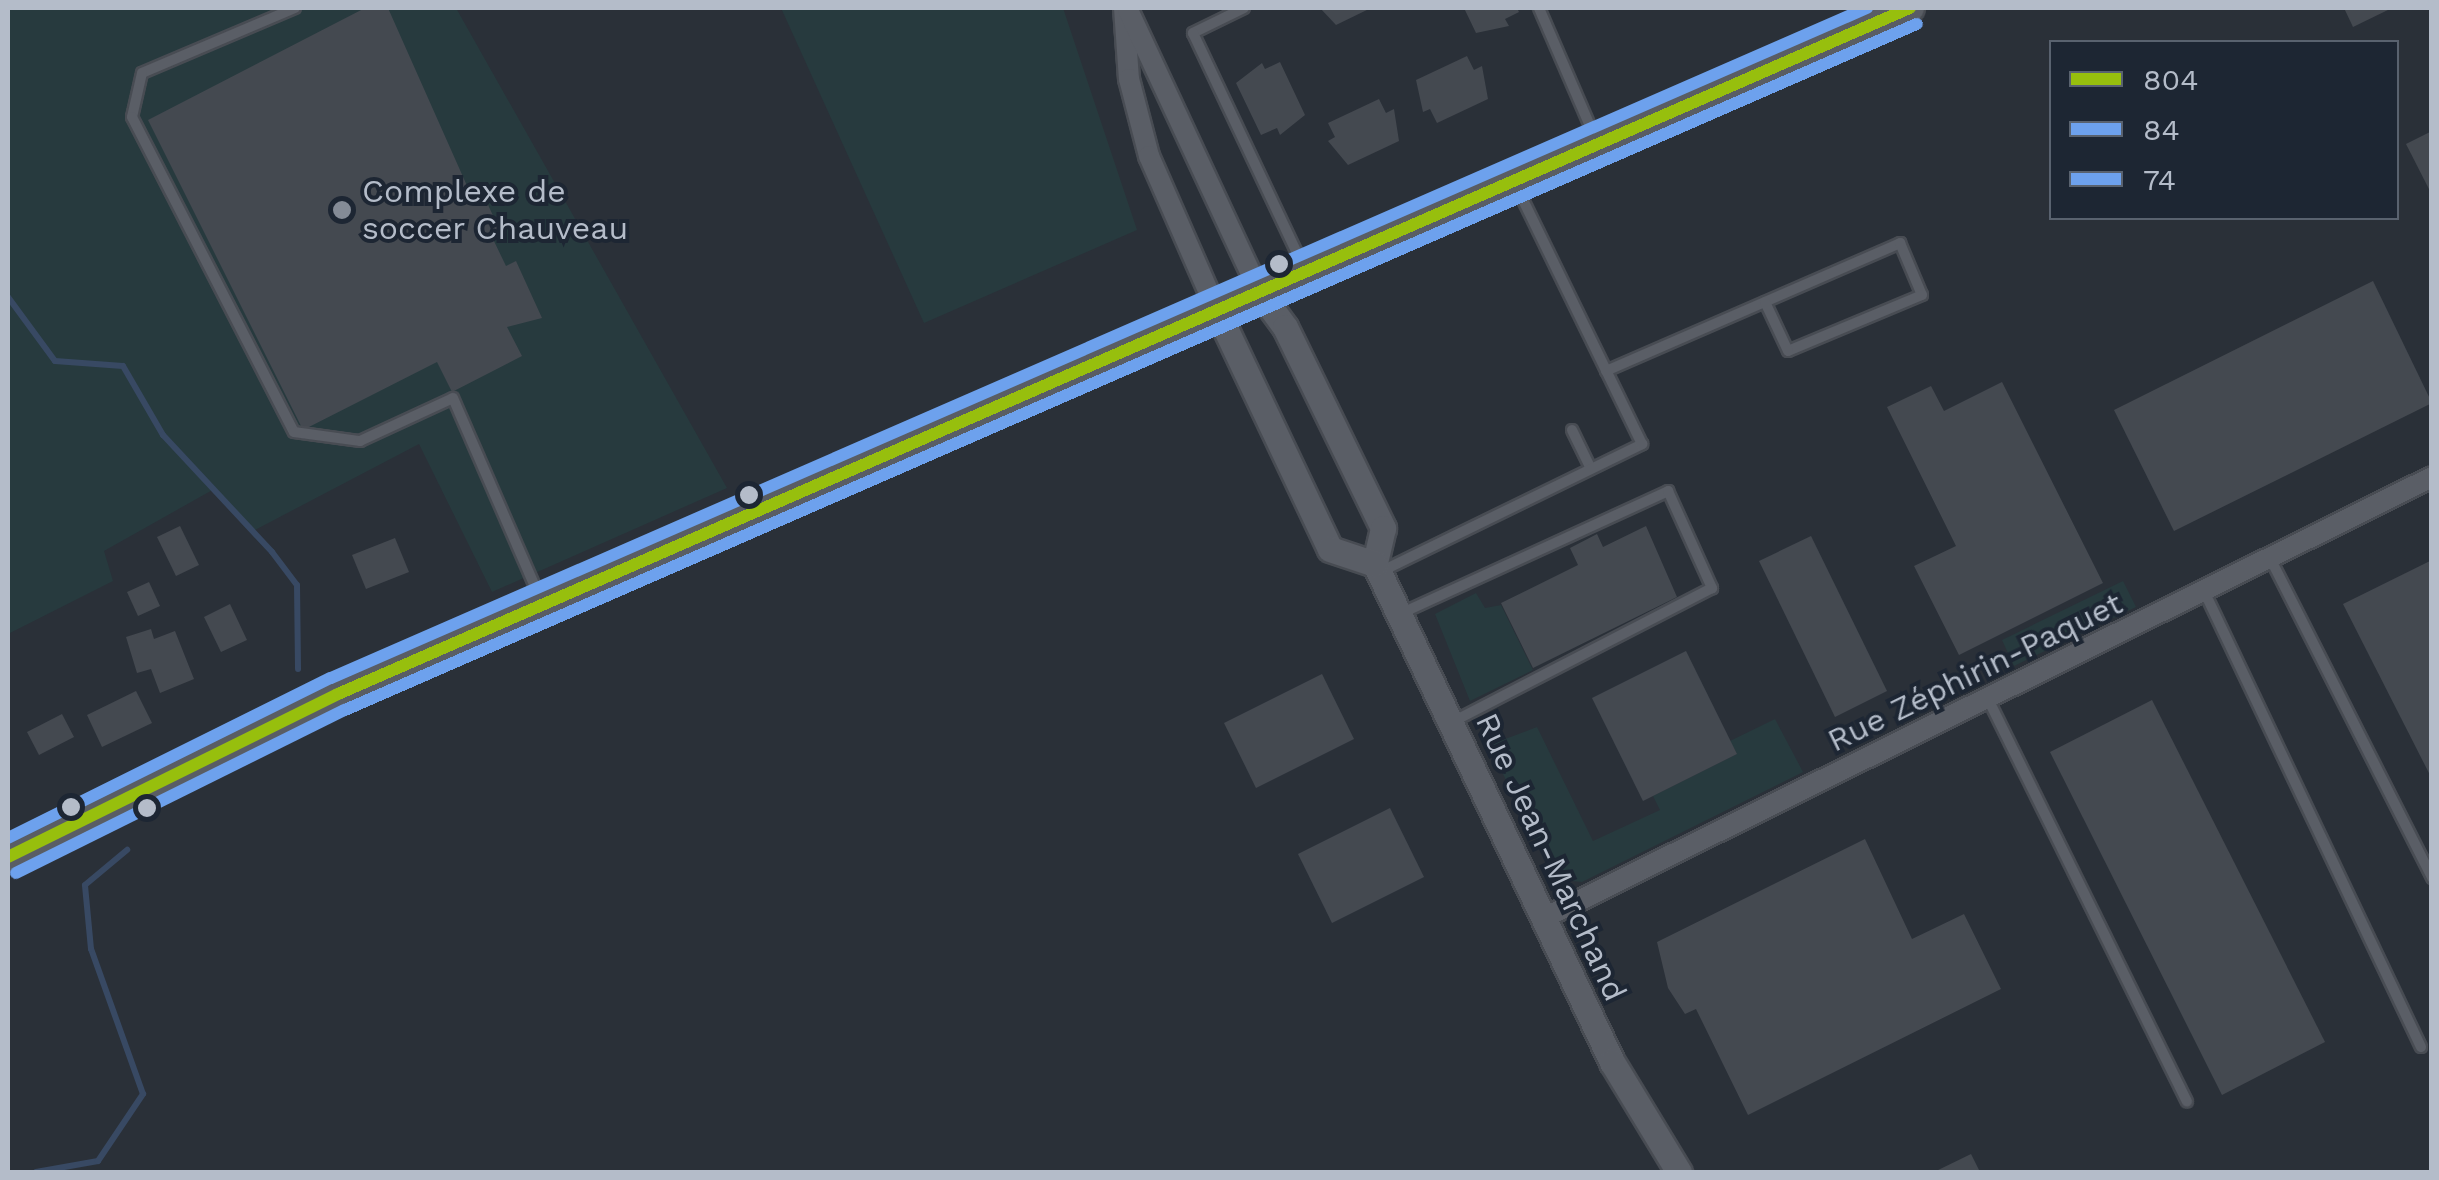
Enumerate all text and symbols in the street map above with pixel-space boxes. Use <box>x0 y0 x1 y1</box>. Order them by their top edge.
legend <box>2049 40 2399 220</box>
text: 804 <box>2143 62 2198 97</box>
text: 84 <box>2143 112 2180 147</box>
text: 74 <box>2143 162 2176 197</box>
place label: Complexe de soccer Chauveau <box>362 173 629 248</box>
marker: Complexe de soccer Chauveau <box>331 199 353 221</box>
unlabelled marker <box>1269 254 1289 274</box>
unlabelled marker <box>739 485 759 505</box>
street label: Rue Zéphirin-Paquet <box>1822 584 2128 760</box>
street label: Rue Jean-Marchand <box>1467 707 1635 1007</box>
unlabelled marker <box>61 797 81 817</box>
unlabelled marker <box>137 798 157 818</box>

